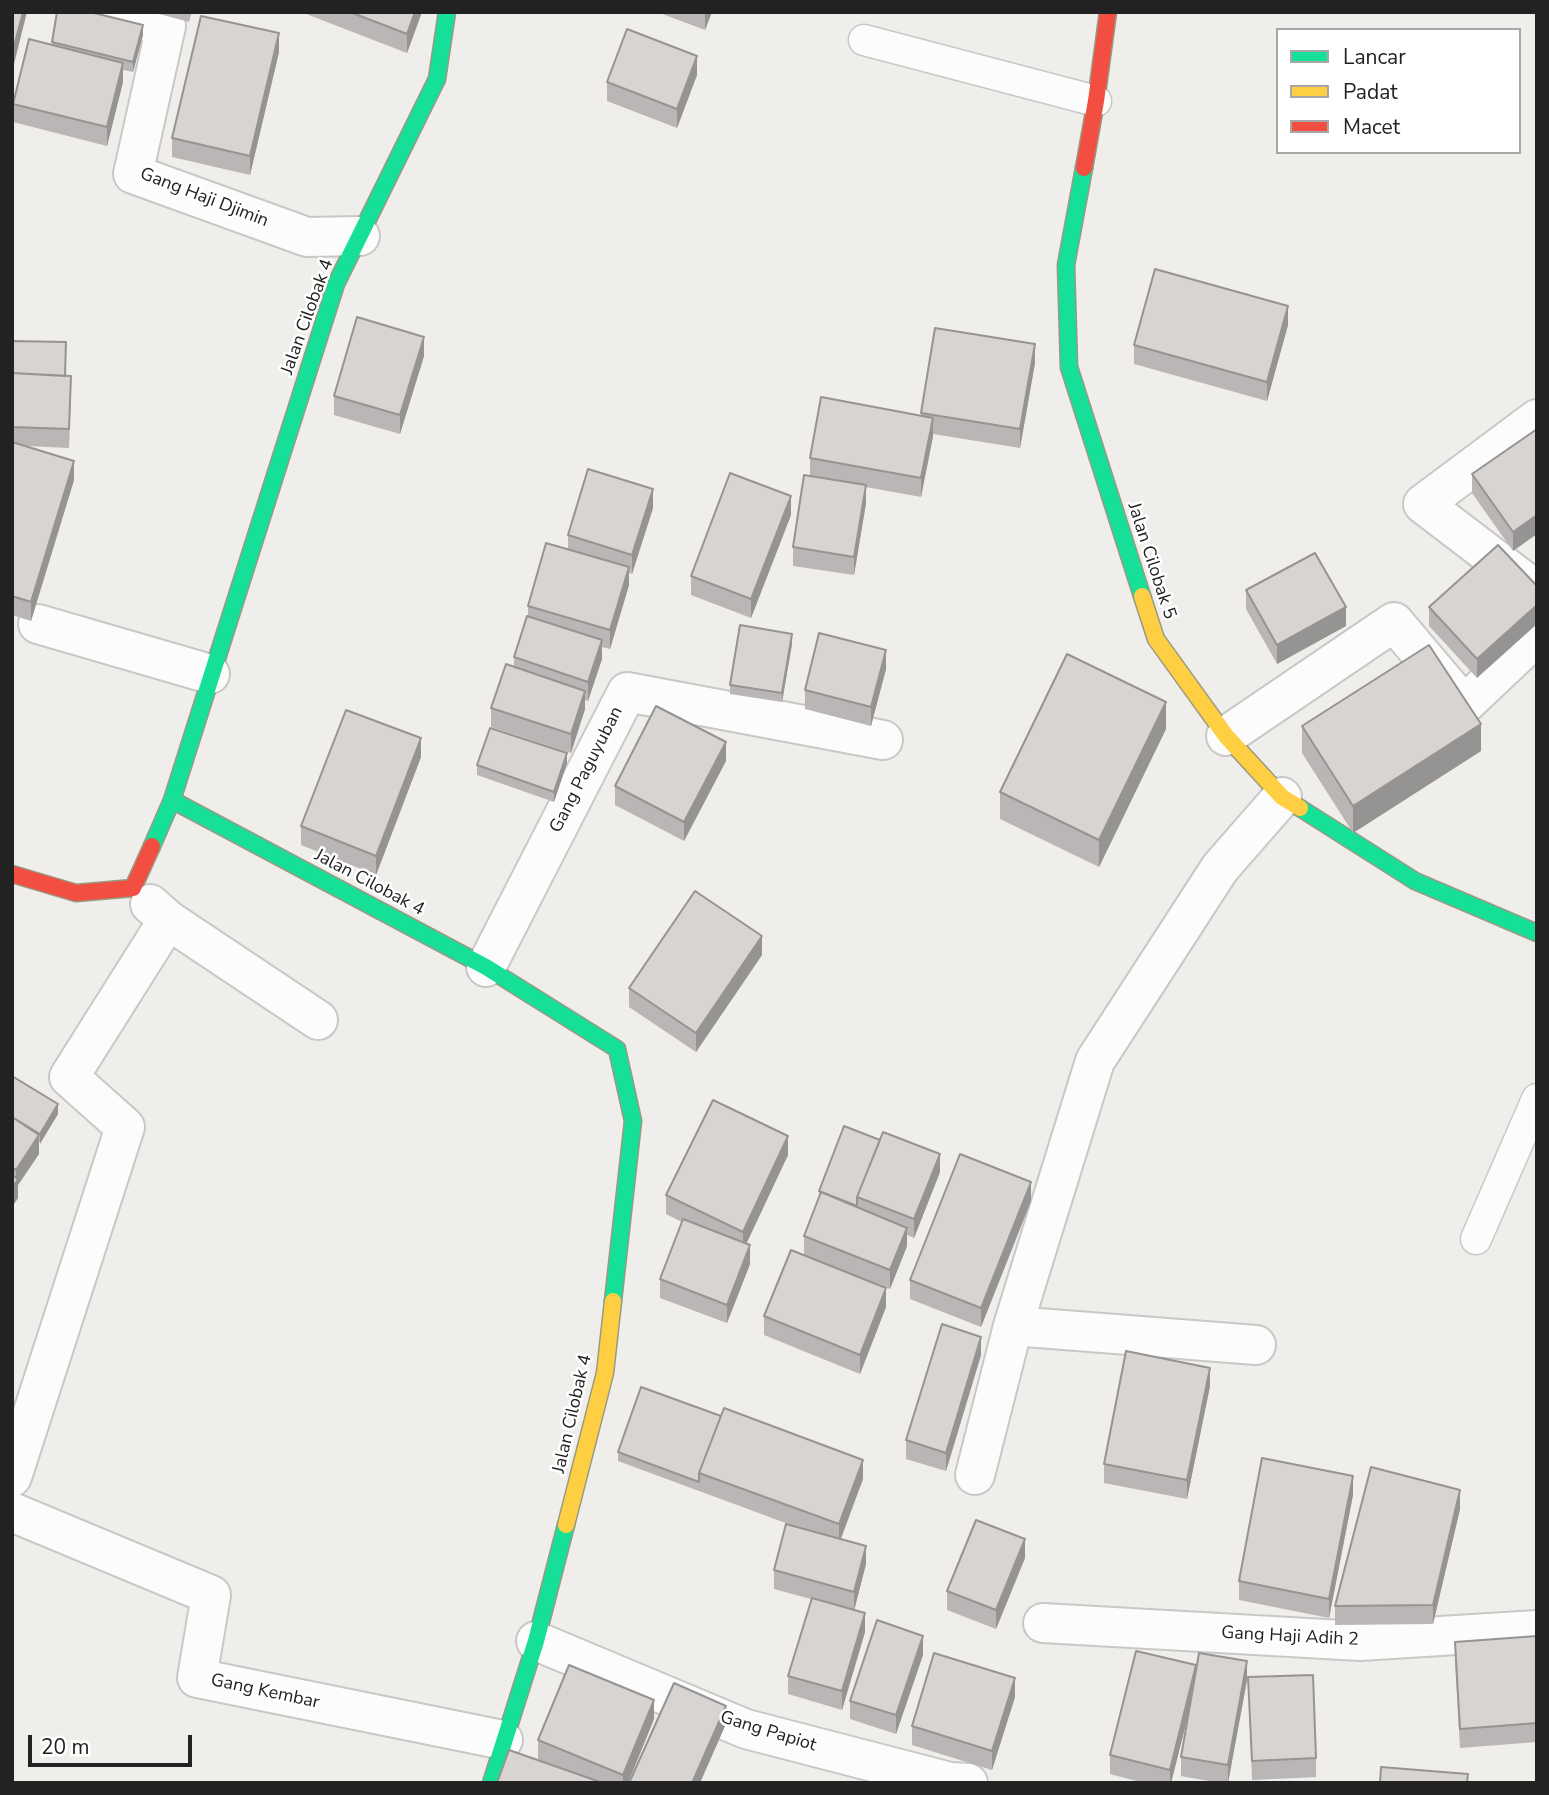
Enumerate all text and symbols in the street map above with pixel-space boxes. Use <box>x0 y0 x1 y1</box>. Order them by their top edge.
legend <box>1276 28 1521 154</box>
text: Lancar <box>1343 43 1406 71</box>
text: Padat <box>1343 78 1398 106</box>
text: Macet <box>1343 113 1400 141</box>
street label: Gang Haji Djimin <box>137 164 271 232</box>
street label: Jalan Cilobak 4 <box>277 256 339 378</box>
street label: Jalan Cilobak 5 <box>1122 500 1180 622</box>
street label: Gang Paguyuban <box>546 703 628 837</box>
street label: Jalan Cilobak 4 <box>310 845 428 921</box>
street label: Jalan Cilobak 4 <box>549 1353 597 1475</box>
street label: Gang Haji Adih 2 <box>1221 1623 1359 1651</box>
street label: Gang Kembar <box>209 1670 321 1714</box>
street label: Gang Papiot <box>717 1707 819 1757</box>
scale bar <box>32 1722 196 1766</box>
text: 20 m <box>41 1733 90 1761</box>

